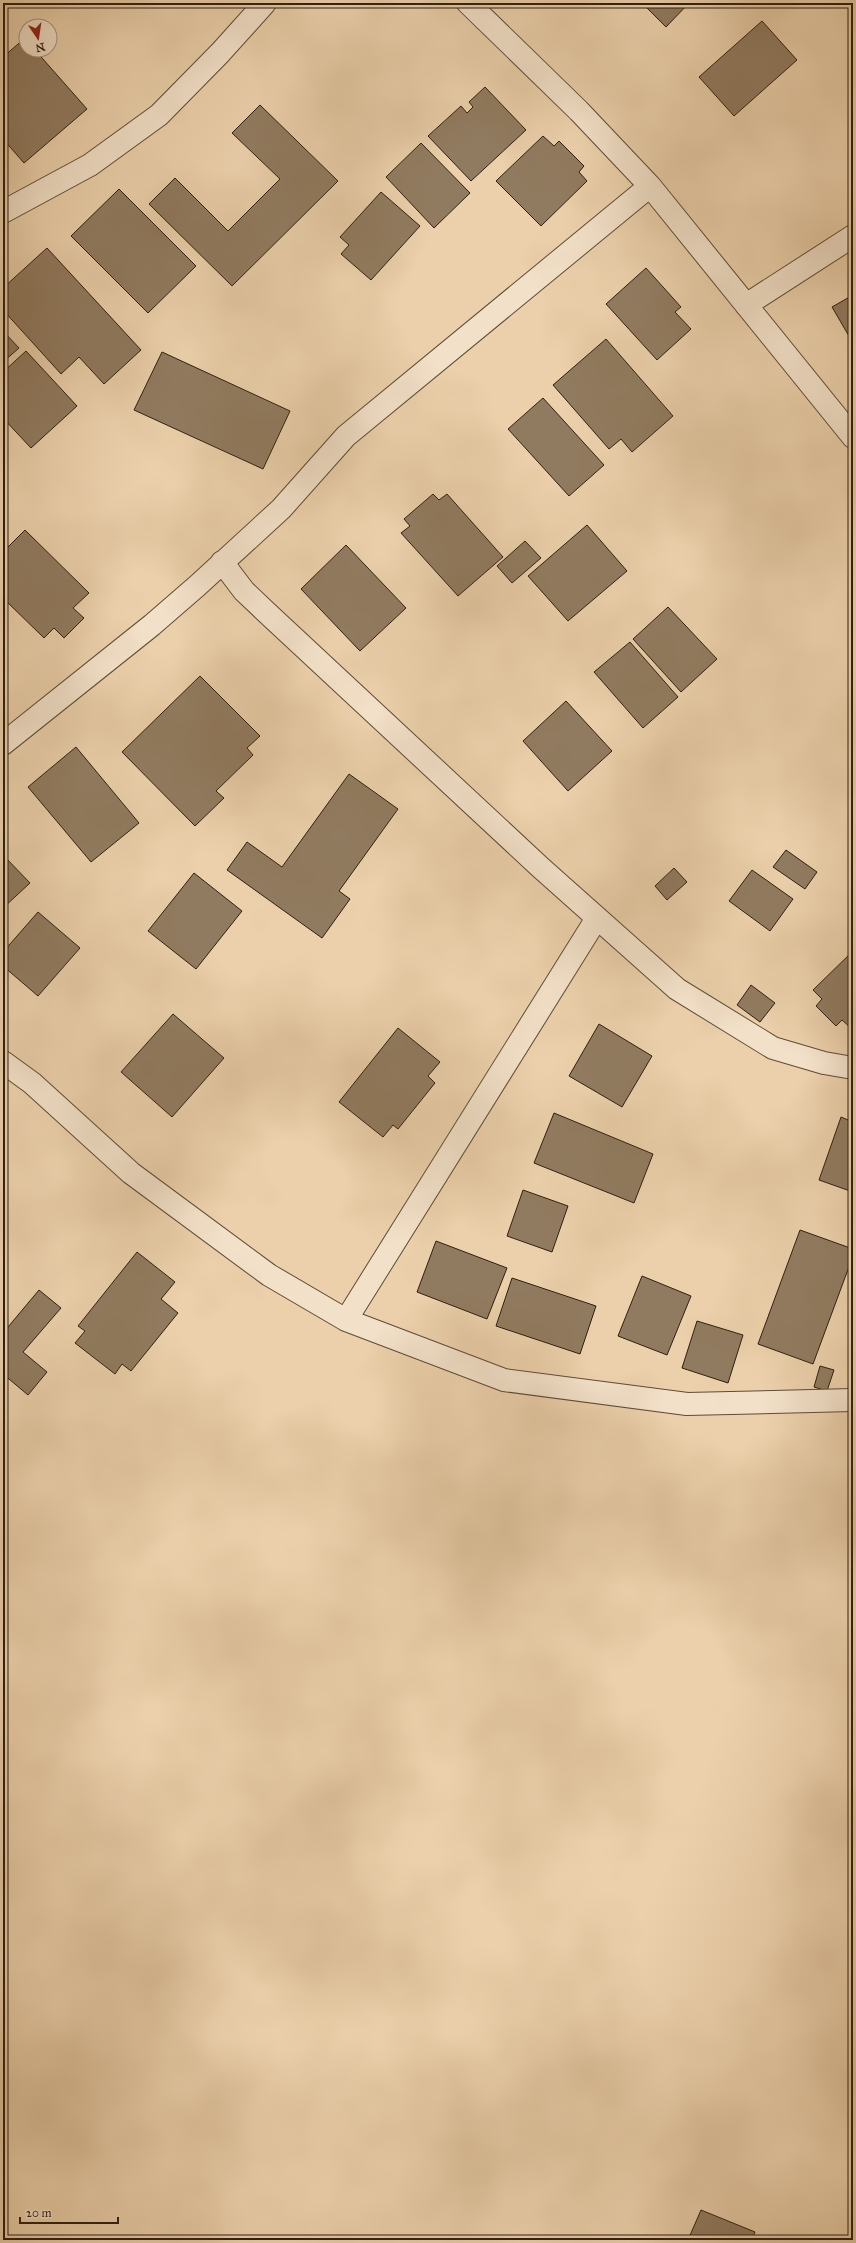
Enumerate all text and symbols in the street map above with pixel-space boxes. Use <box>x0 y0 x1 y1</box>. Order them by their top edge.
north arrow <box>18 18 58 58</box>
text: N <box>33 40 46 55</box>
scale bar <box>20 2199 118 2225</box>
text: 20 m <box>26 2206 52 2220</box>

